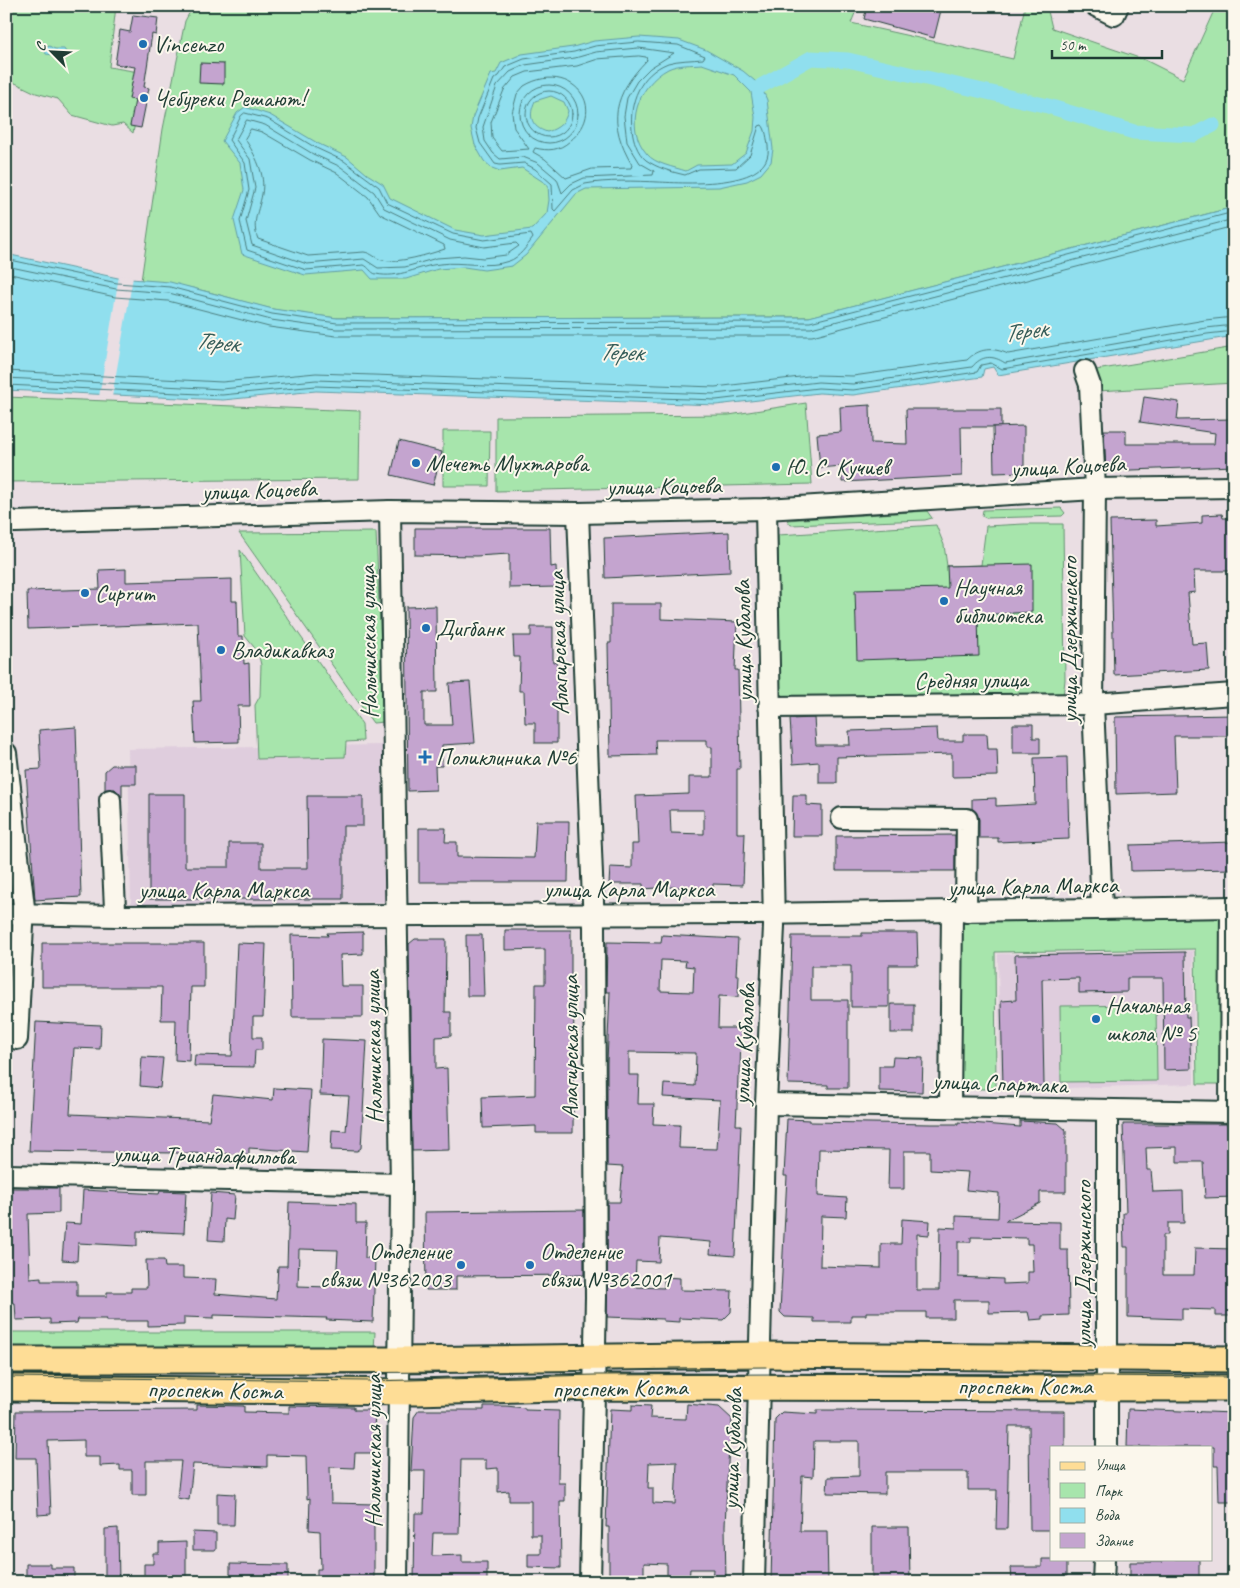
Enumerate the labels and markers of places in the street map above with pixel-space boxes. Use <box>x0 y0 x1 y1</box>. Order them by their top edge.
place label: Vincenzo <box>153 29 225 59</box>
marker: Vincenzo <box>137 38 149 50</box>
place label: Чебуреки Решают! <box>154 83 310 113</box>
marker: Чебуреки Решают! <box>138 92 150 104</box>
place label: Мечеть Мухтарова <box>426 448 590 478</box>
place label: Ю. С. Кучиев <box>786 452 893 482</box>
marker: Мечеть Мухтарова <box>410 457 422 469</box>
marker: Ю. С. Кучиев <box>770 461 782 473</box>
place label: Научная библиотека <box>954 572 1043 630</box>
place label: Cuprum <box>95 578 156 608</box>
marker: Cuprum <box>79 587 91 599</box>
marker: Научная библиотека <box>938 595 950 607</box>
place label: Дигбанк <box>436 613 506 643</box>
marker: Дигбанк <box>420 622 432 634</box>
place label: Владикавказ <box>231 635 335 665</box>
marker: Владикавказ <box>215 644 227 656</box>
place label: Поликлиника №6 <box>436 742 577 772</box>
marker: Поликлиника №6 <box>418 750 432 764</box>
place label: Начальная школа № 5 <box>1106 990 1198 1048</box>
marker: Начальная школа № 5 <box>1090 1013 1102 1025</box>
place label: Отделение связи №362003 <box>320 1236 453 1294</box>
place label: Отделение связи №362001 <box>540 1236 672 1294</box>
marker: Отделение связи №362003 <box>455 1259 467 1271</box>
marker: Отделение связи №362001 <box>524 1259 536 1271</box>

